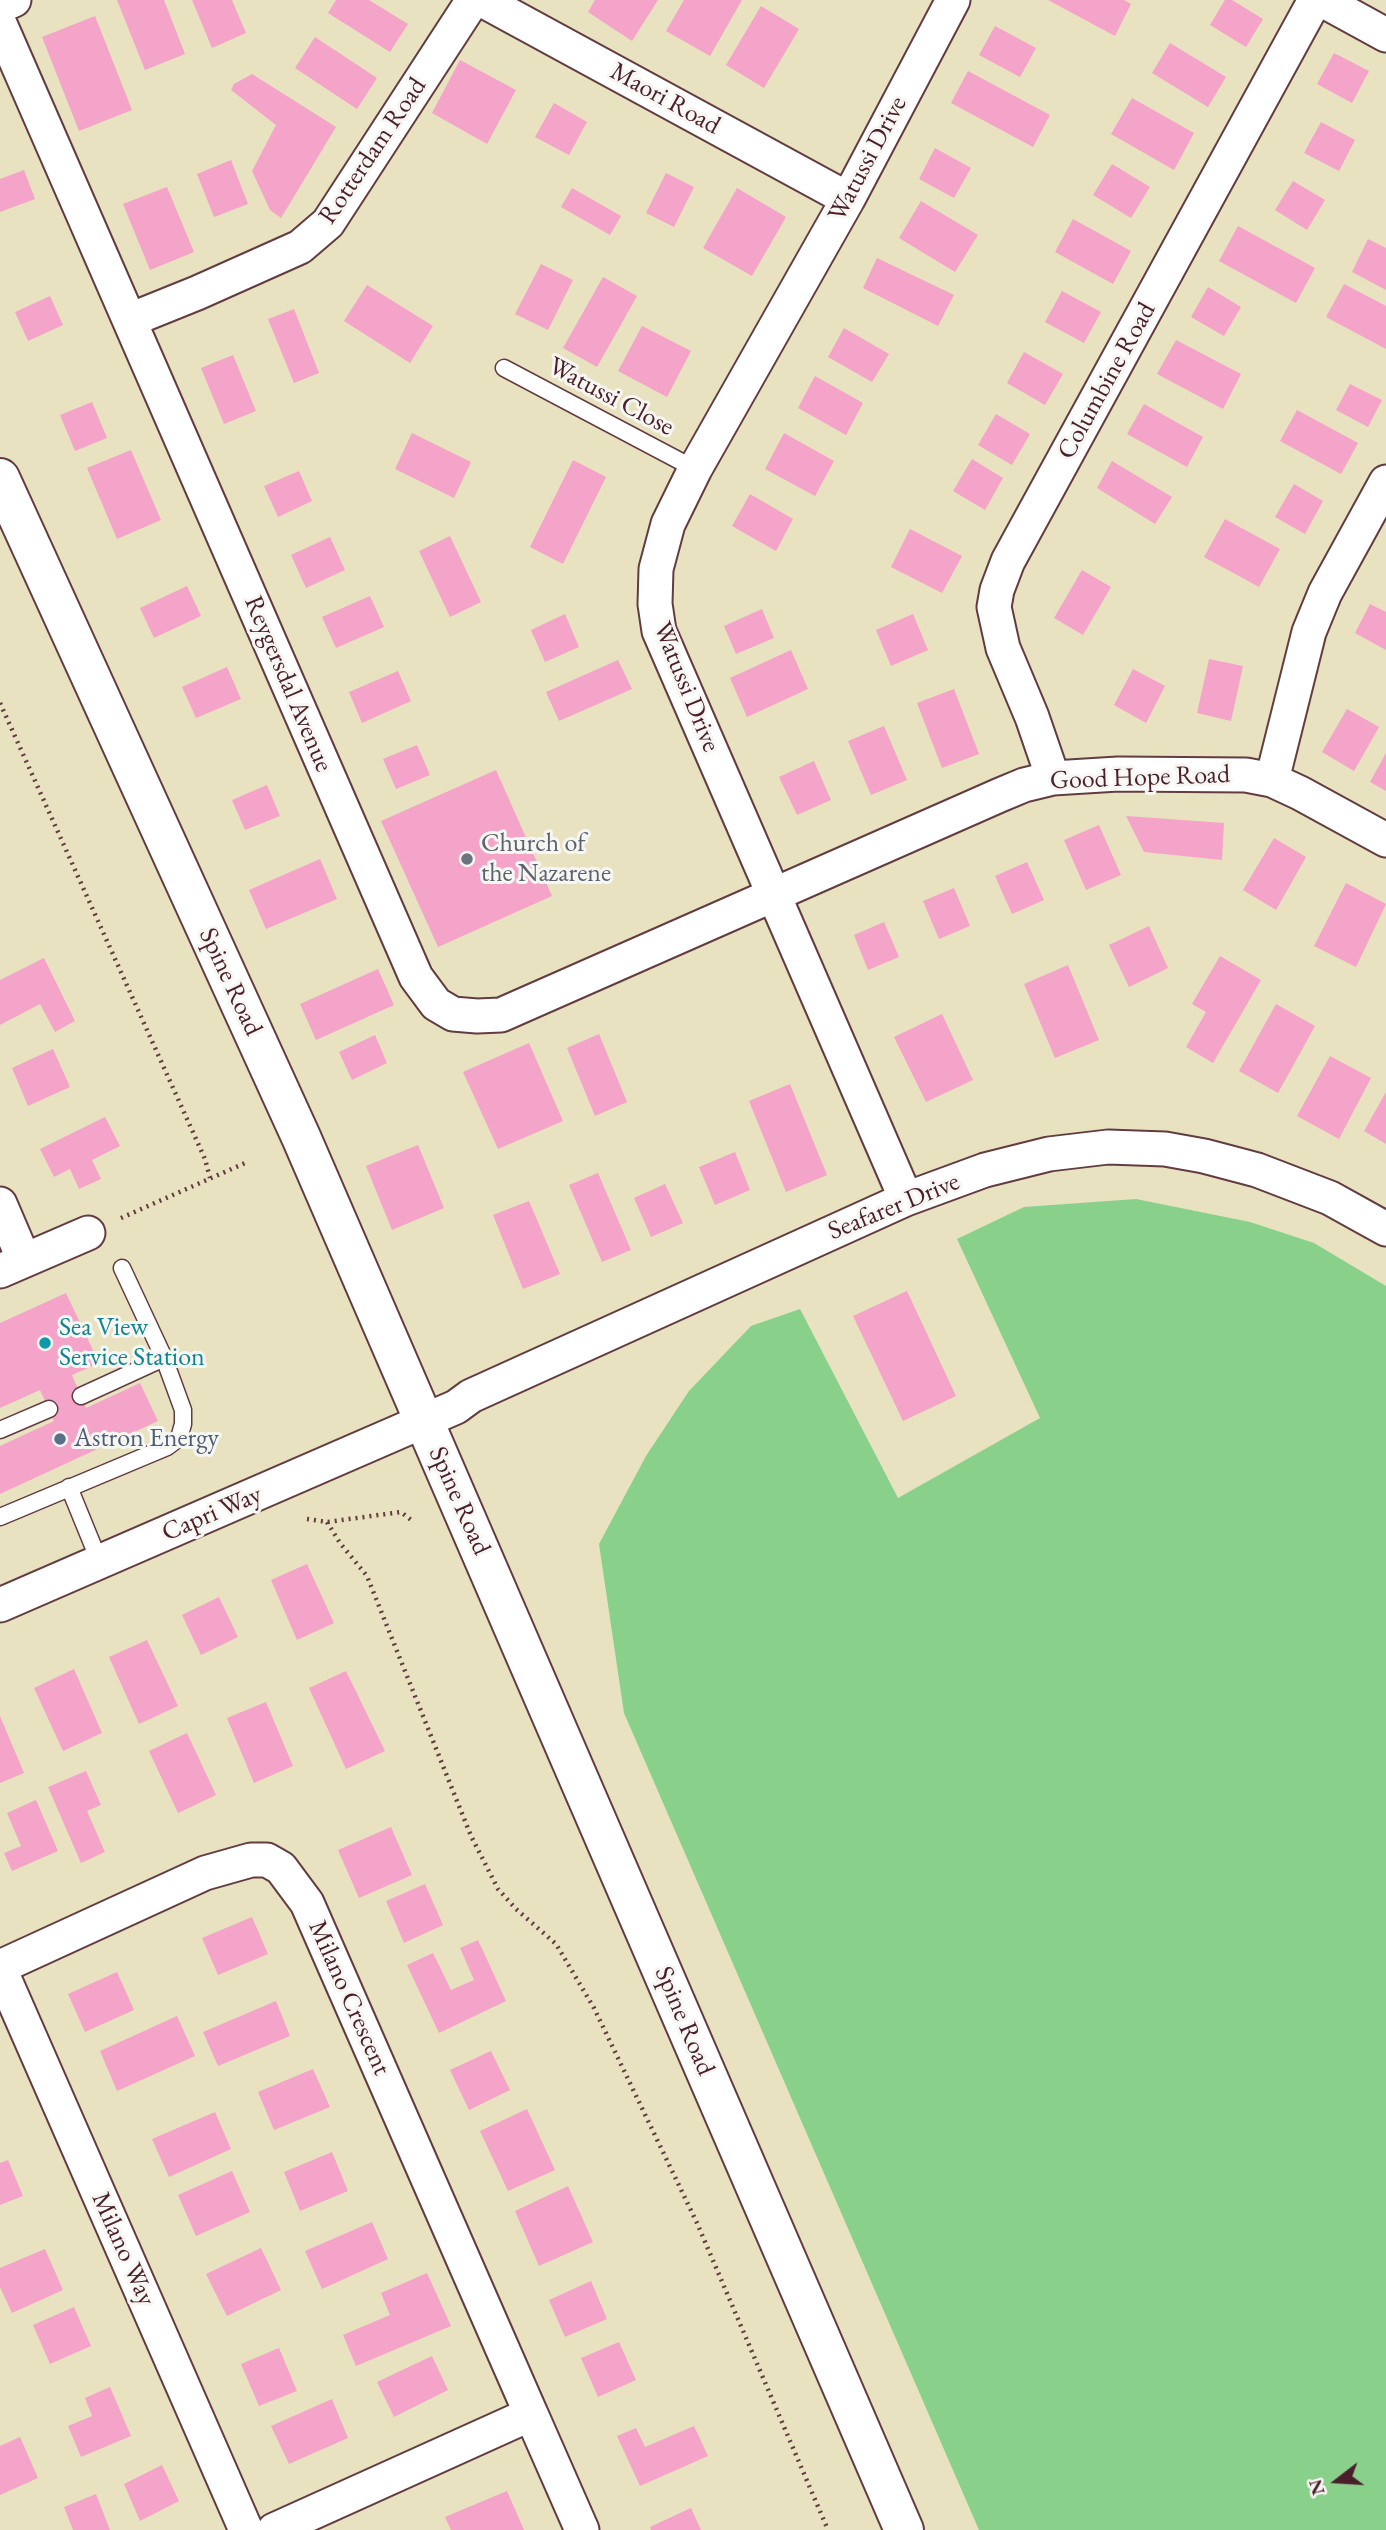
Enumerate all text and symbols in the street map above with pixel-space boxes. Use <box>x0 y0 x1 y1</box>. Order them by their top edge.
street label: Maori Road <box>605 56 725 142</box>
street label: Rotterdam Road <box>313 72 433 230</box>
street label: Watussi Drive <box>822 91 914 227</box>
street label: Columbine Road <box>1051 297 1163 465</box>
street label: Watussi Close <box>543 351 679 443</box>
street label: Reygersdal Avenue <box>237 591 339 777</box>
street label: Watussi Drive <box>646 617 726 757</box>
street label: Good Hope Road <box>1049 759 1231 797</box>
place label: Church of the Nazarene <box>481 828 611 890</box>
marker: Church of the Nazarene <box>459 851 475 867</box>
street label: Spine Road <box>191 923 269 1041</box>
street label: Seafarer Drive <box>824 1167 964 1247</box>
place label: Sea View Service Station <box>59 1312 205 1374</box>
marker: Sea View Service Station <box>37 1335 53 1351</box>
place label: Astron Energy <box>74 1423 219 1455</box>
marker: Astron Energy <box>52 1431 68 1447</box>
street label: Spine Road <box>421 1442 497 1560</box>
street label: Capri Way <box>157 1479 267 1549</box>
street label: Milano Crescent <box>301 1916 397 2080</box>
street label: Spine Road <box>647 1962 721 2080</box>
street label: Milano Way <box>84 2187 162 2311</box>
north arrow <box>1302 2446 1372 2516</box>
text: N <box>1302 2476 1331 2498</box>

